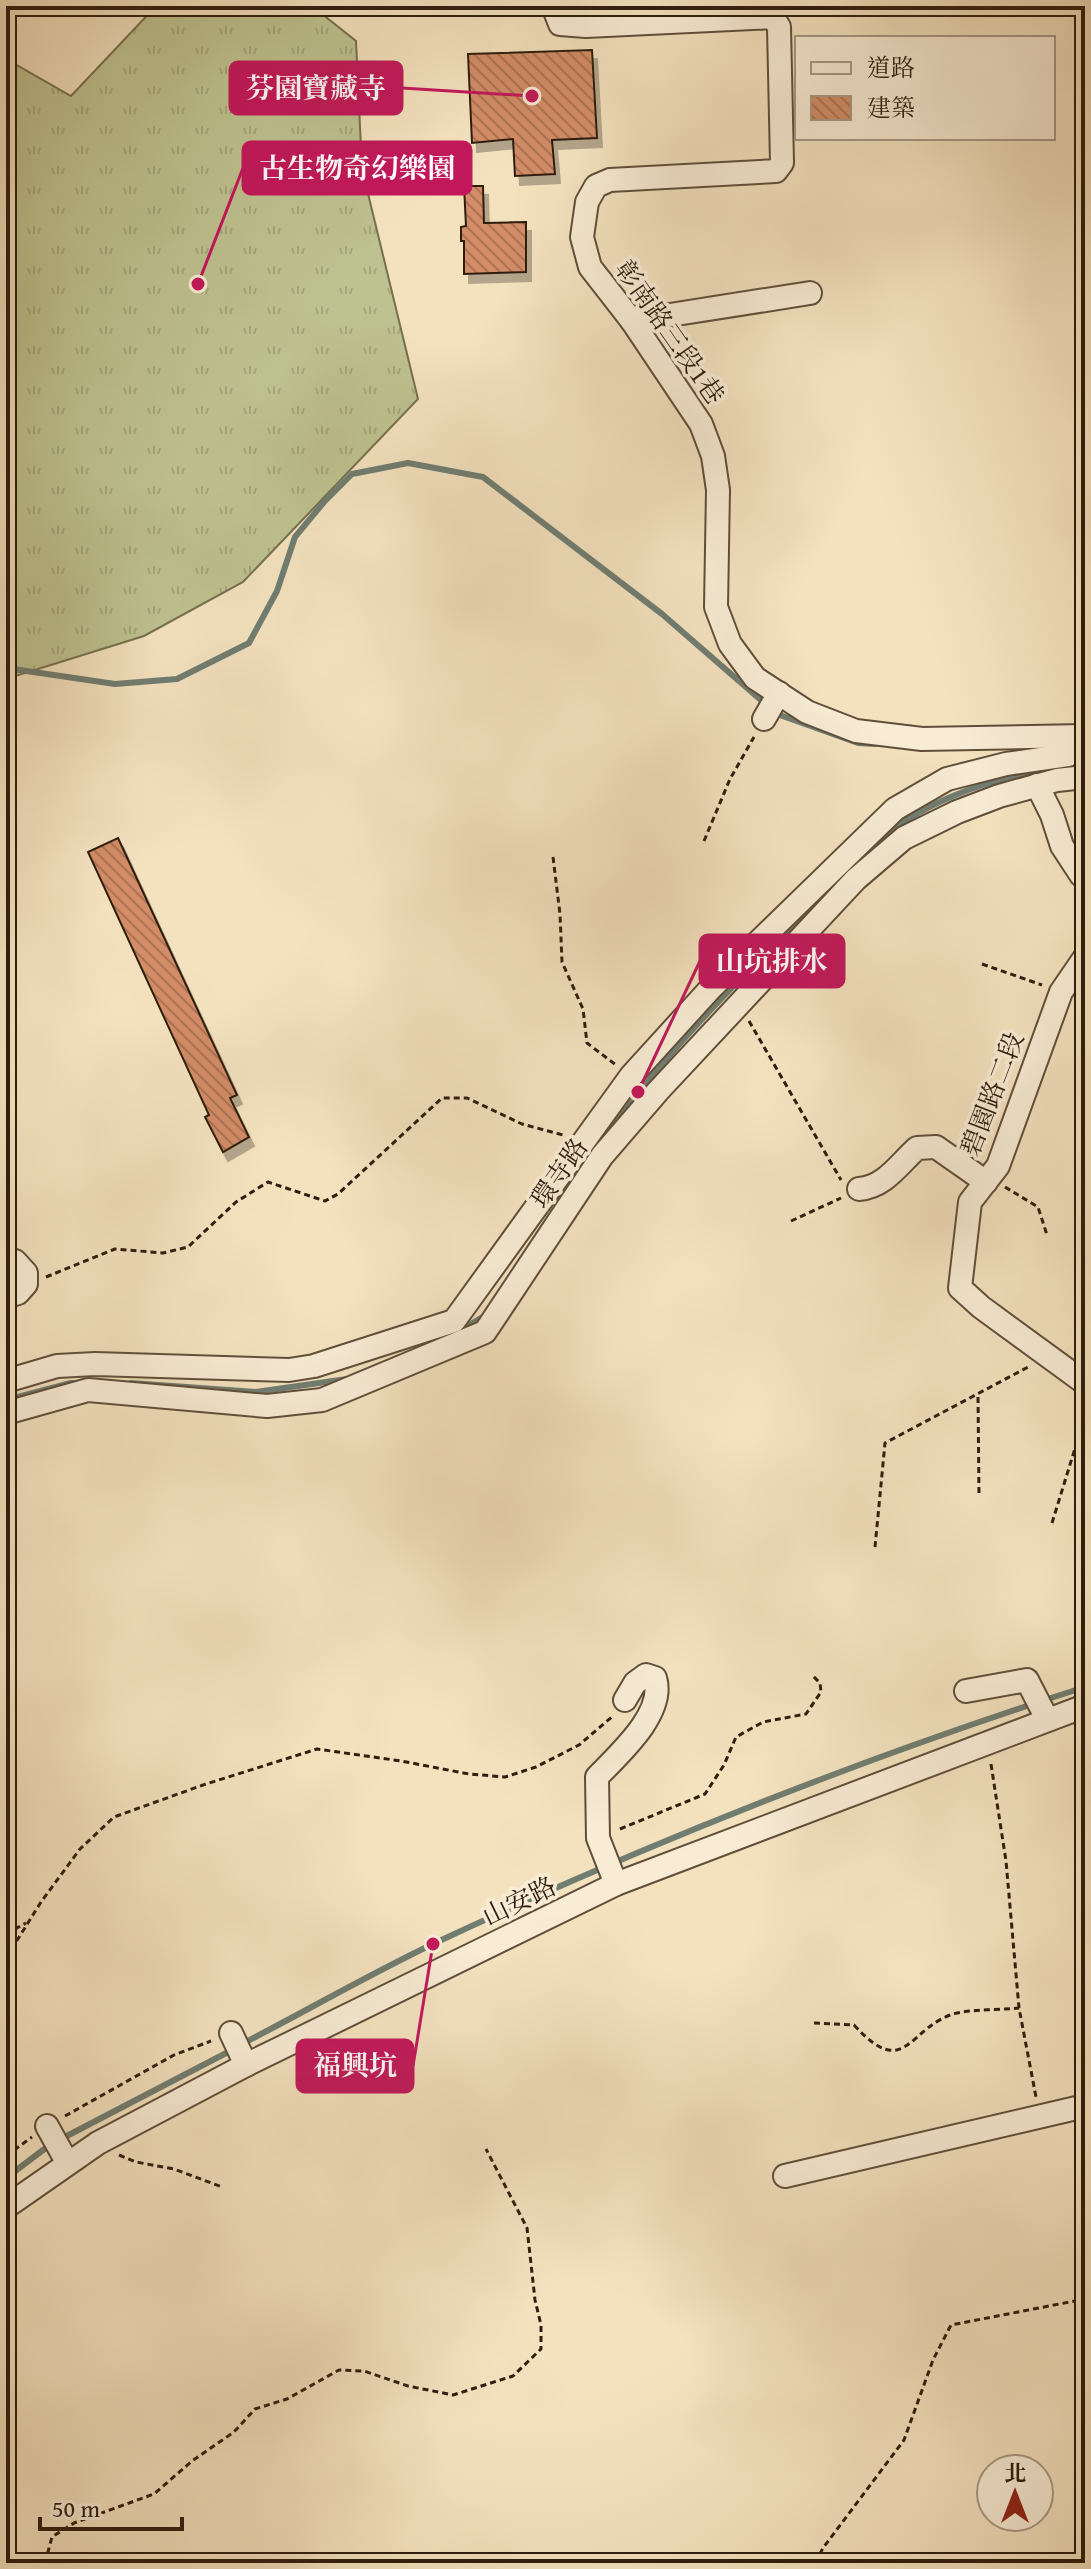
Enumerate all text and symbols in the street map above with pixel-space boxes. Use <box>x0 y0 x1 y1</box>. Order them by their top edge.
legend <box>795 36 1055 140</box>
text: 道路 <box>867 50 915 85</box>
callout: 芬園寶藏寺 <box>230 62 402 114</box>
text: 芬園寶藏寺 <box>246 67 386 108</box>
text: 建築 <box>867 90 915 125</box>
callout: 古生物奇幻樂園 <box>243 142 471 194</box>
text: 古生物奇幻樂園 <box>259 147 455 188</box>
street label: 彰南路三段1巷 <box>606 252 735 412</box>
callout: 山坑排水 <box>700 935 844 987</box>
text: 山坑排水 <box>716 940 828 981</box>
street label: 碧園路二段 <box>950 1026 1033 1161</box>
street label: 環寺路 <box>520 1130 597 1216</box>
street label: 山安路 <box>475 1866 562 1935</box>
callout: 福興坑 <box>297 2040 413 2092</box>
text: 福興坑 <box>313 2044 397 2085</box>
north arrow <box>975 2453 1055 2533</box>
text: 北 <box>1004 2457 1026 2489</box>
scale bar <box>40 2481 182 2531</box>
text: 50 m <box>52 2491 100 2526</box>

